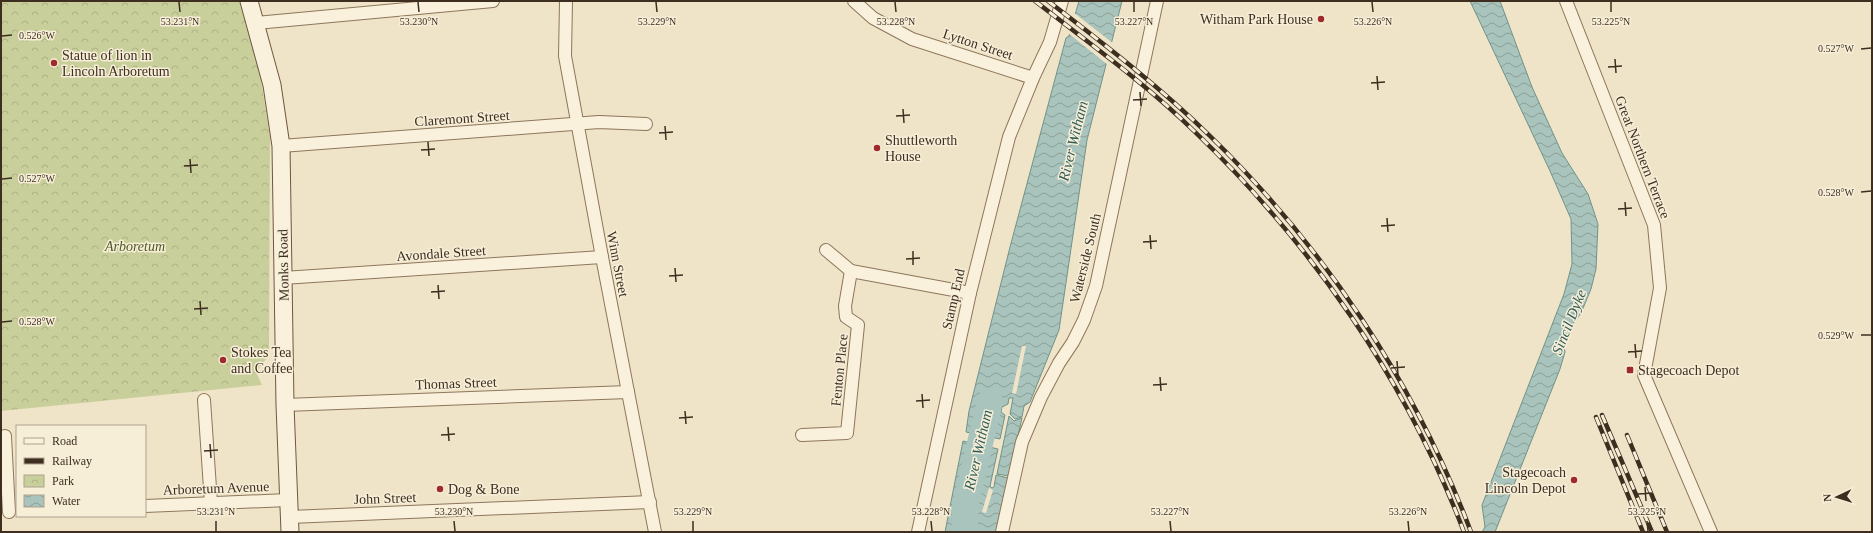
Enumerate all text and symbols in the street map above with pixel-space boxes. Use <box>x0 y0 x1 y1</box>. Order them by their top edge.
place label: Witham Park House <box>1200 12 1313 27</box>
marker: Witham Park House <box>1316 14 1326 24</box>
text: 53.231°N <box>161 16 199 27</box>
text: 53.230°N <box>400 16 438 27</box>
text: 53.229°N <box>638 16 676 27</box>
text: 53.228°N <box>877 16 915 27</box>
text: 53.227°N <box>1115 16 1153 27</box>
text: 53.226°N <box>1354 16 1392 27</box>
text: 53.225°N <box>1592 16 1630 27</box>
street label: Lytton Street <box>941 26 1015 63</box>
text: 0.526°W <box>19 30 56 41</box>
text: 0.527°W <box>1818 43 1855 54</box>
place label: Statue of lion in Lincoln Arboretum <box>62 48 170 79</box>
marker: Statue of lion in Lincoln Arboretum <box>49 58 59 68</box>
street label: Great Northern Terrace <box>1612 94 1673 221</box>
water label: River Witham <box>1055 99 1091 184</box>
street label: Claremont Street <box>414 108 510 129</box>
place label: Shuttleworth House <box>885 133 957 164</box>
marker: Shuttleworth House <box>872 143 882 153</box>
text: 0.527°W <box>19 173 56 184</box>
text: 0.528°W <box>1818 187 1855 198</box>
street label: Waterside South <box>1067 212 1104 304</box>
street label: Monks Road <box>275 229 292 301</box>
street label: Winn Street <box>604 230 631 298</box>
park label: Arboretum <box>104 239 165 254</box>
street label: Avondale Street <box>396 243 486 264</box>
street label: Stamp End <box>939 267 968 331</box>
water label: Sincil Dyke <box>1549 287 1589 357</box>
text: 0.528°W <box>19 316 56 327</box>
text: 0.529°W <box>1818 330 1855 341</box>
street label: Fenton Place <box>828 333 851 407</box>
place label: Stokes Tea and Coffee <box>231 345 293 376</box>
marker: Stokes Tea and Coffee <box>218 355 228 365</box>
place label: Stagecoach Depot <box>1638 363 1740 378</box>
marker: Stagecoach Depot <box>1625 365 1635 375</box>
street label: Thomas Street <box>415 375 497 392</box>
water label: River Witham <box>961 408 995 493</box>
legend <box>16 425 146 517</box>
text: Road <box>52 434 77 448</box>
text: Railway <box>52 454 92 468</box>
place label: Stagecoach Lincoln Depot <box>1485 465 1566 496</box>
text: Park <box>52 474 74 488</box>
marker: Stagecoach Lincoln Depot <box>1569 475 1579 485</box>
north arrow <box>1817 477 1857 517</box>
street label: Arboretum Avenue <box>162 479 270 498</box>
place label: Dog & Bone <box>448 482 520 497</box>
marker: Dog & Bone <box>435 484 445 494</box>
street label: John Street <box>353 490 417 507</box>
text: N <box>1821 493 1833 502</box>
text: Water <box>52 494 80 508</box>
text: 53.231°N <box>197 506 235 517</box>
text: 53.230°N <box>435 506 473 517</box>
text: 53.229°N <box>674 506 712 517</box>
text: 53.228°N <box>912 506 950 517</box>
text: 53.227°N <box>1151 506 1189 517</box>
text: 53.226°N <box>1389 506 1427 517</box>
text: 53.225°N <box>1628 506 1666 517</box>

